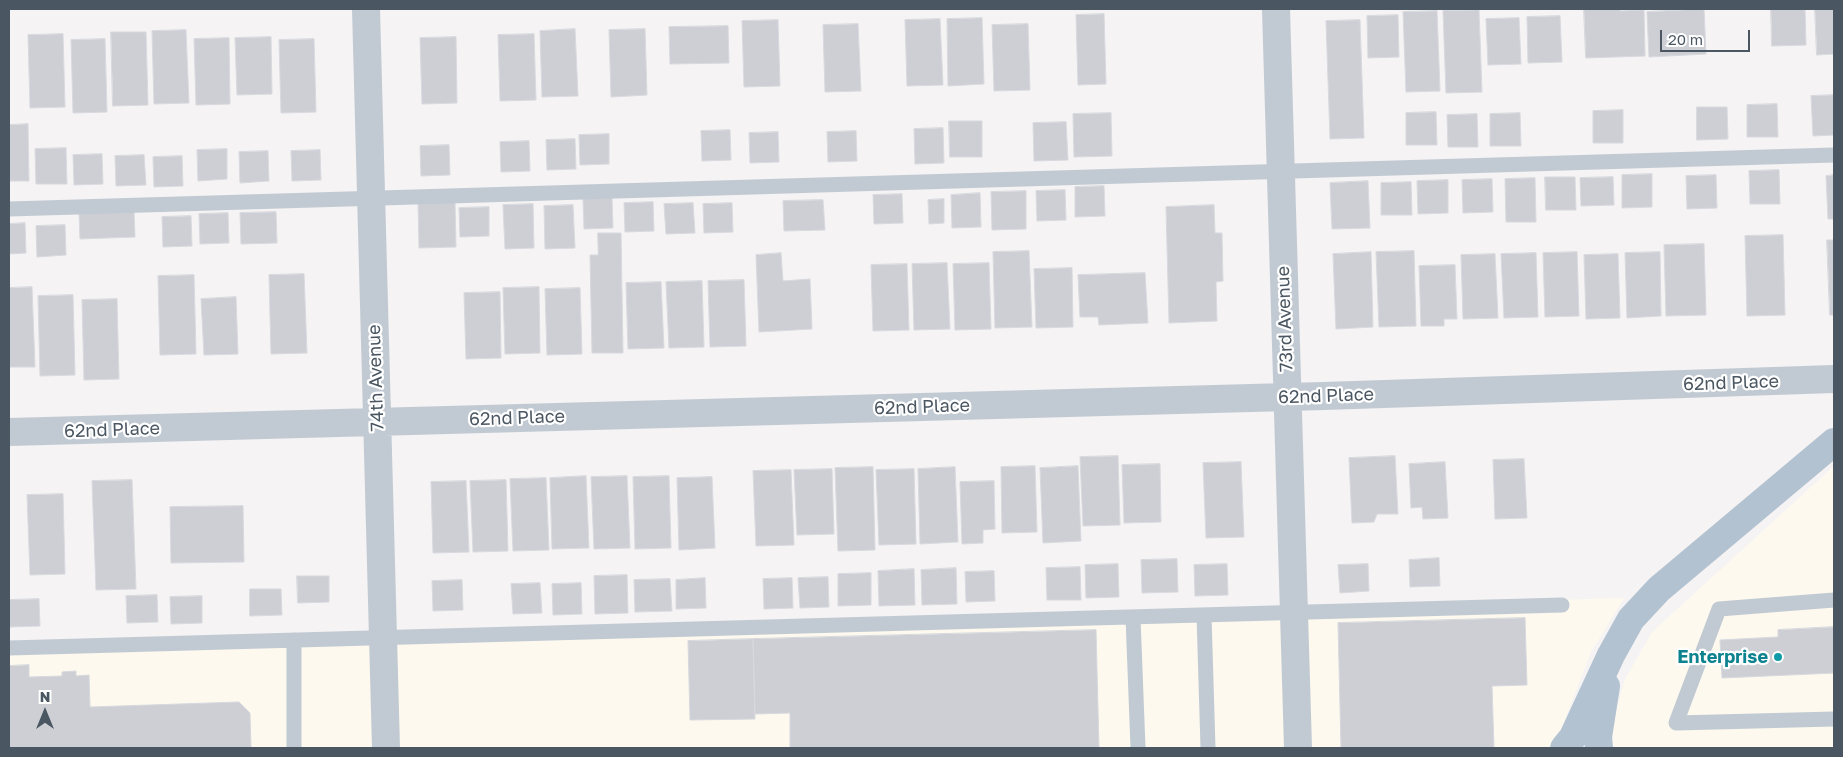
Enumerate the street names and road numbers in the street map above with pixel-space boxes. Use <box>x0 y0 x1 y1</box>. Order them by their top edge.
street label: 73rd Avenue <box>1272 266 1298 372</box>
street label: 74th Avenue <box>363 324 389 432</box>
street label: 62nd Place <box>1683 371 1779 395</box>
street label: 62nd Place <box>1278 384 1374 408</box>
street label: 62nd Place <box>874 395 970 419</box>
street label: 62nd Place <box>469 406 565 430</box>
street label: 62nd Place <box>64 418 160 442</box>

